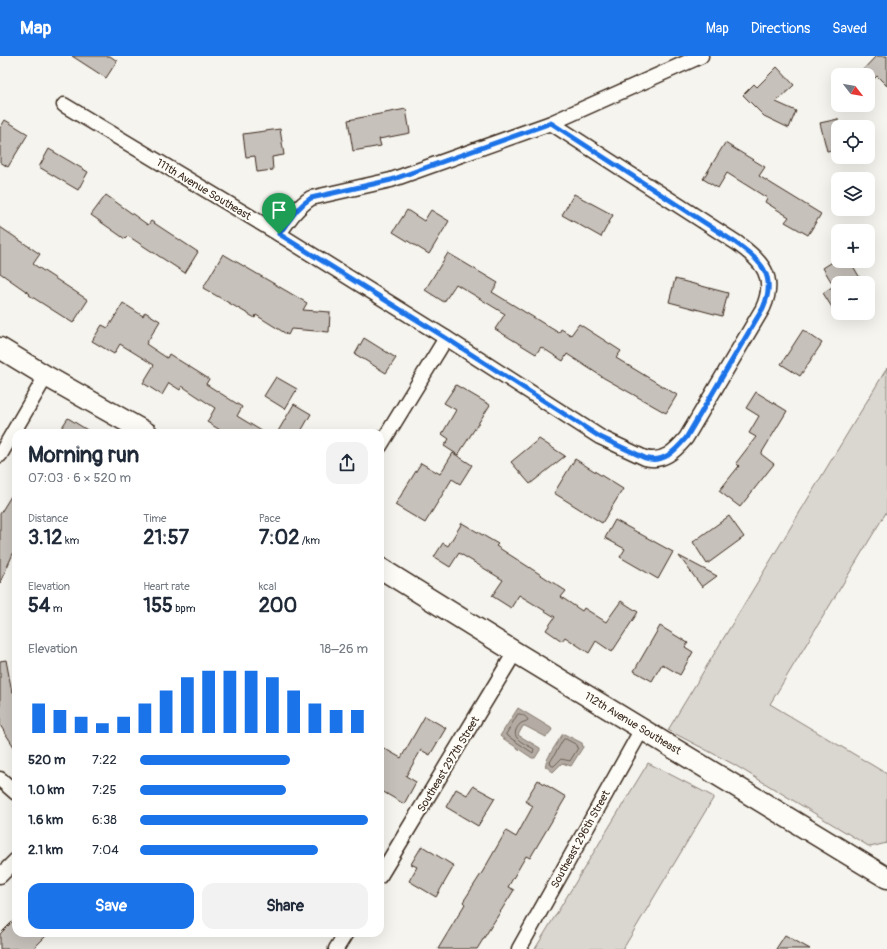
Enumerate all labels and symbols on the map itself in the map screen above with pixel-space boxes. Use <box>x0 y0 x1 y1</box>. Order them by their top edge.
north arrow <box>831 68 875 112</box>
street label: 111th Avenue Southeast <box>154 156 254 223</box>
pin <box>262 193 296 234</box>
street label: 112th Avenue Southeast <box>582 689 684 758</box>
street label: Southeast 297th Street <box>415 714 482 814</box>
street label: Southeast 296th Street <box>548 788 613 890</box>

